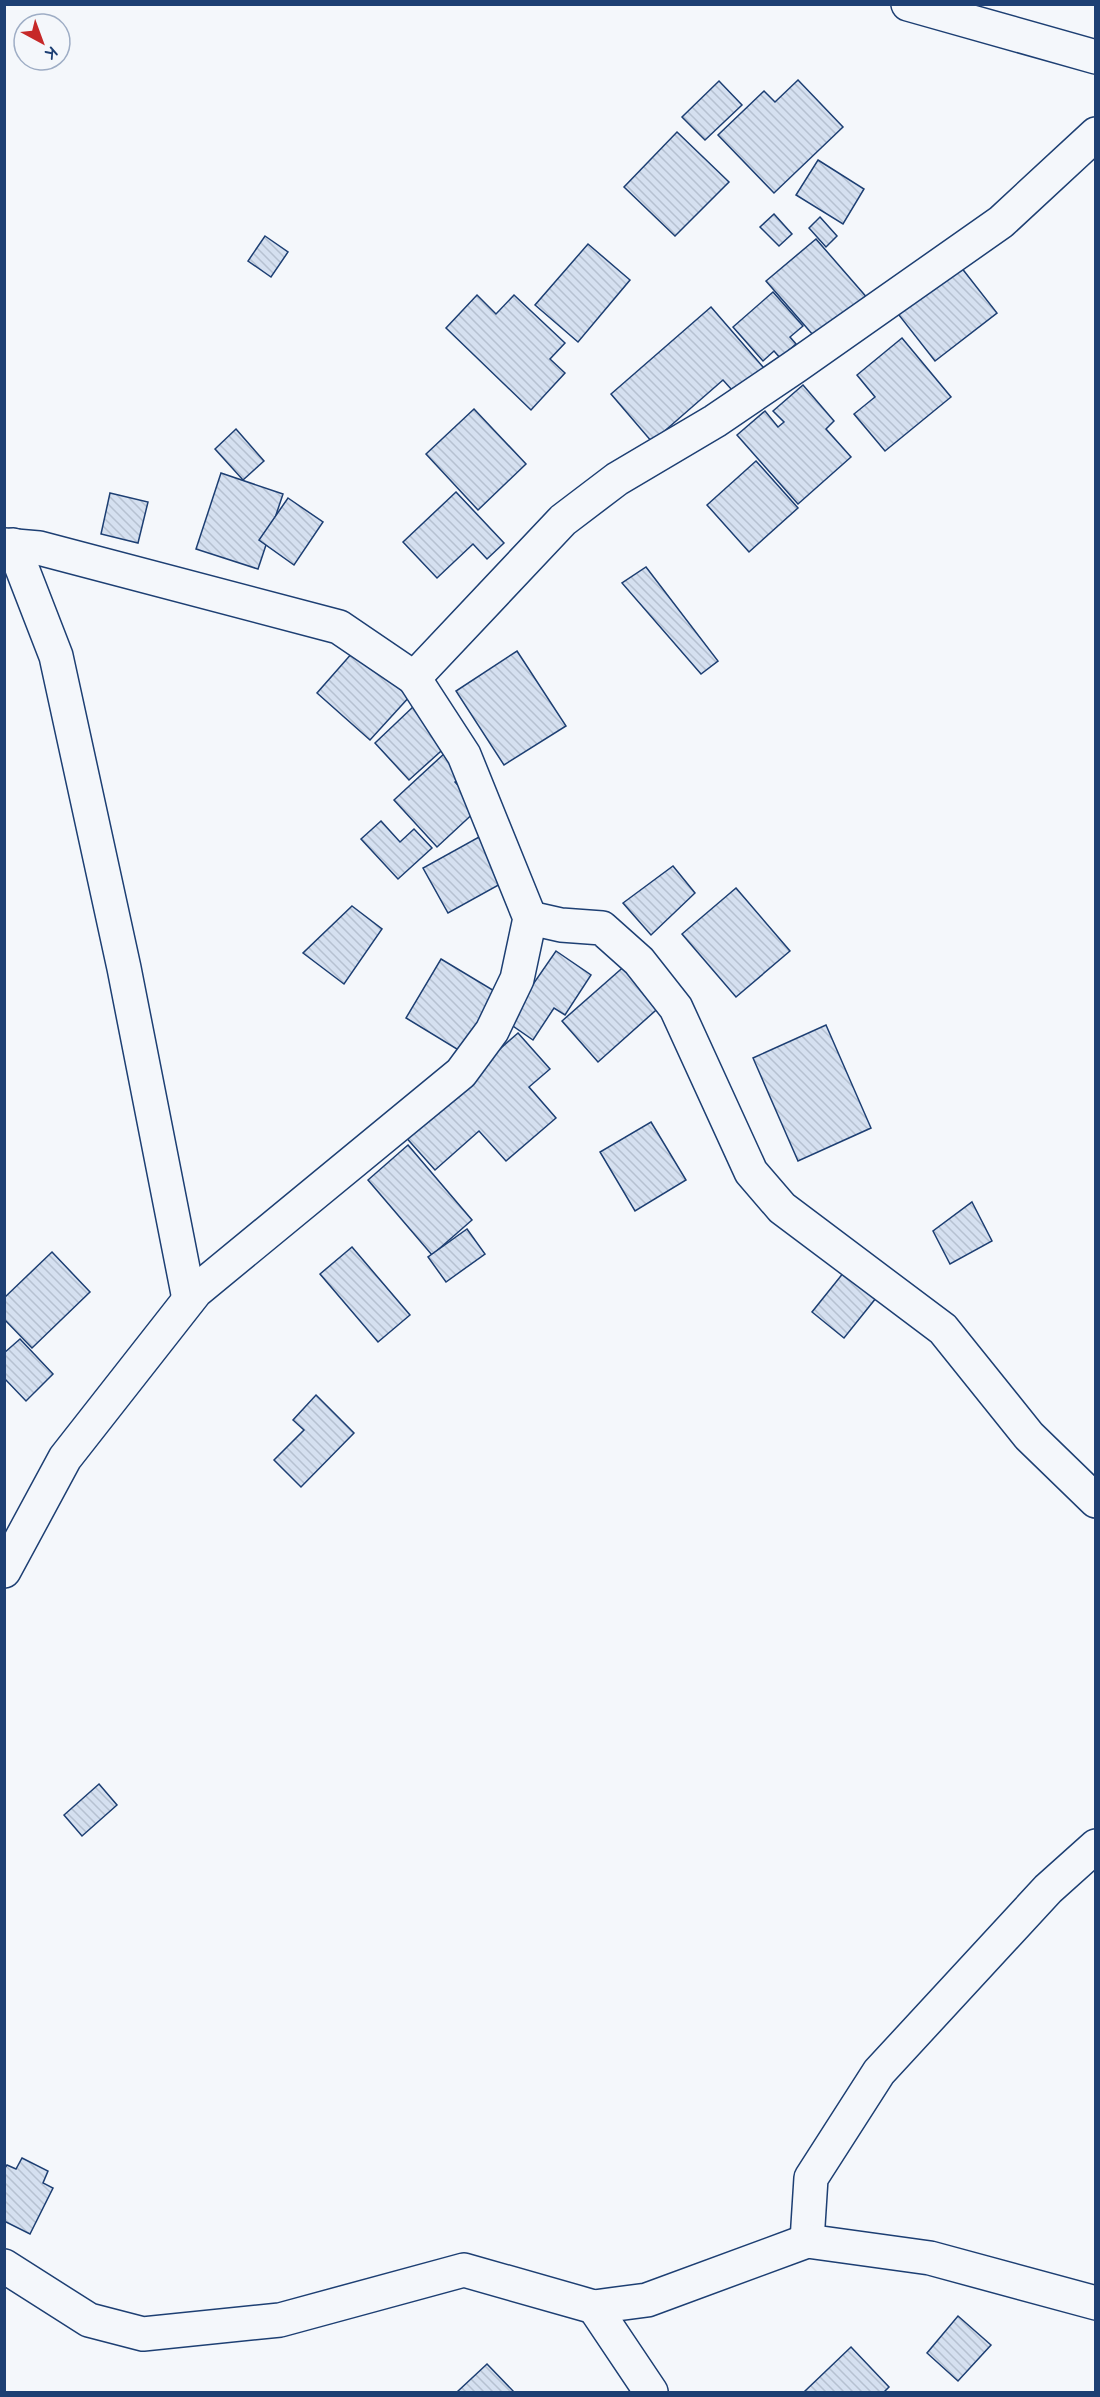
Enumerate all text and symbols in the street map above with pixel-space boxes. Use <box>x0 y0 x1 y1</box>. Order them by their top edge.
north arrow <box>12 12 72 72</box>
text: K <box>41 42 62 64</box>

